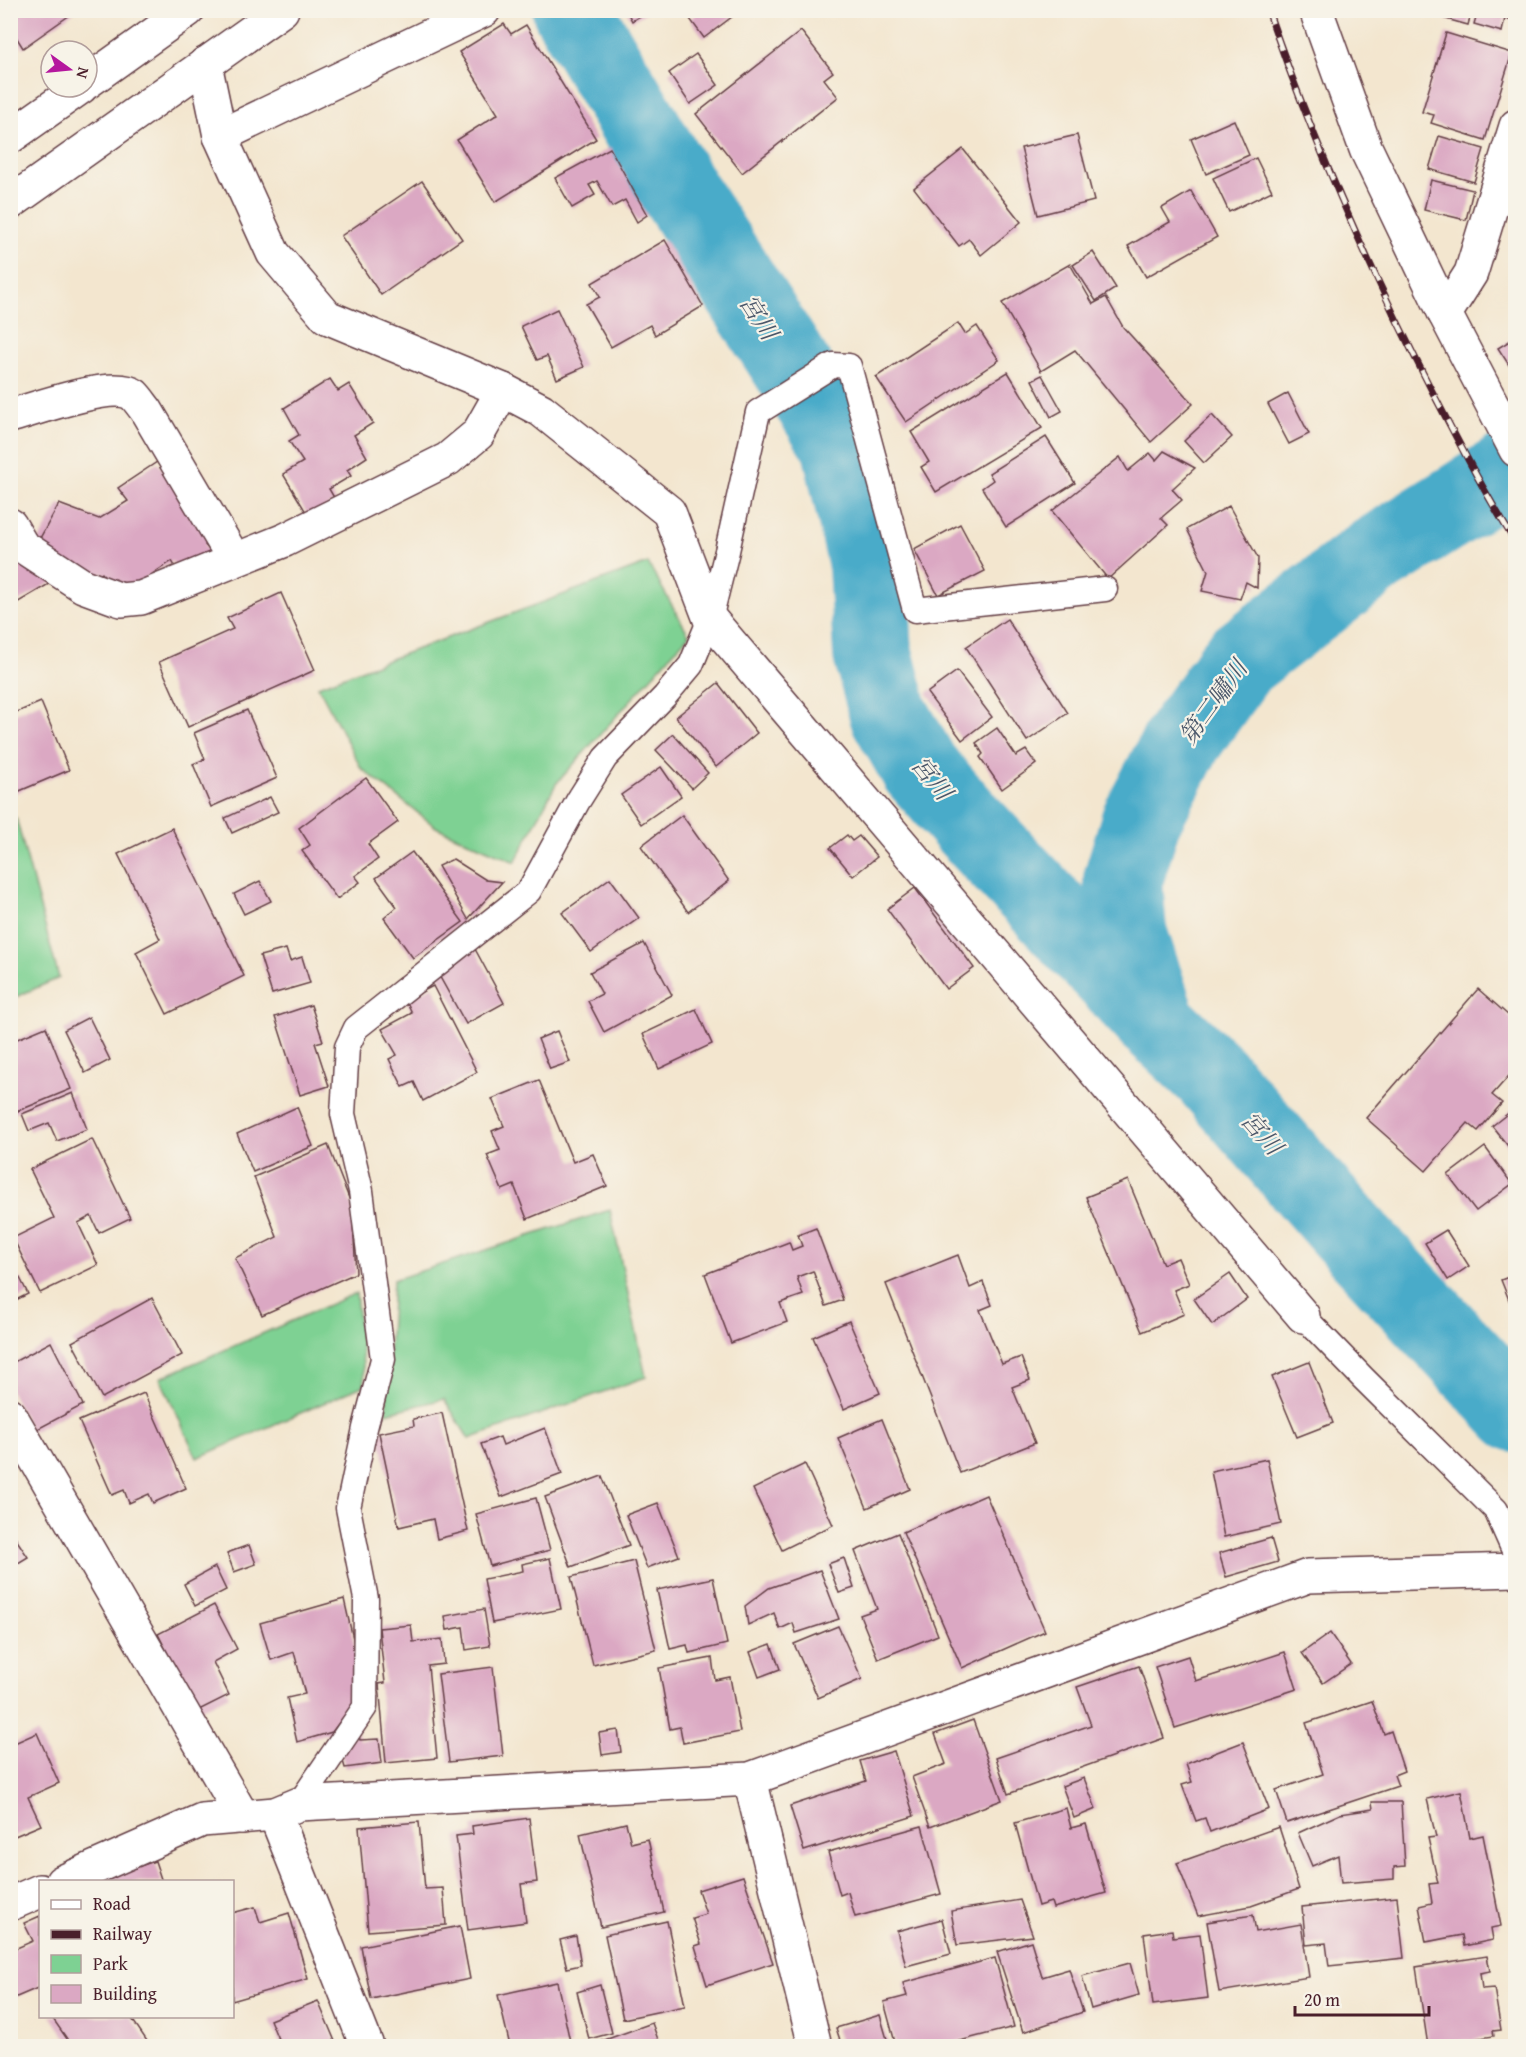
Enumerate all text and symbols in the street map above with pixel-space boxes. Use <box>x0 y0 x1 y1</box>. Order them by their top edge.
north arrow <box>39 39 99 99</box>
text: N <box>70 65 96 81</box>
water label: 宮川 <box>731 287 788 349</box>
water label: 第二嘯川 <box>1171 650 1257 751</box>
water label: 宮川 <box>903 748 963 810</box>
water label: 宮川 <box>1233 1103 1293 1165</box>
legend <box>39 1880 234 2018</box>
text: Road <box>93 1890 131 1917</box>
text: Railway <box>93 1920 152 1947</box>
text: Park <box>93 1950 129 1977</box>
scale bar <box>1295 1979 1428 2017</box>
text: Building <box>93 1980 157 2007</box>
text: 20 m <box>1304 1986 1340 2013</box>

